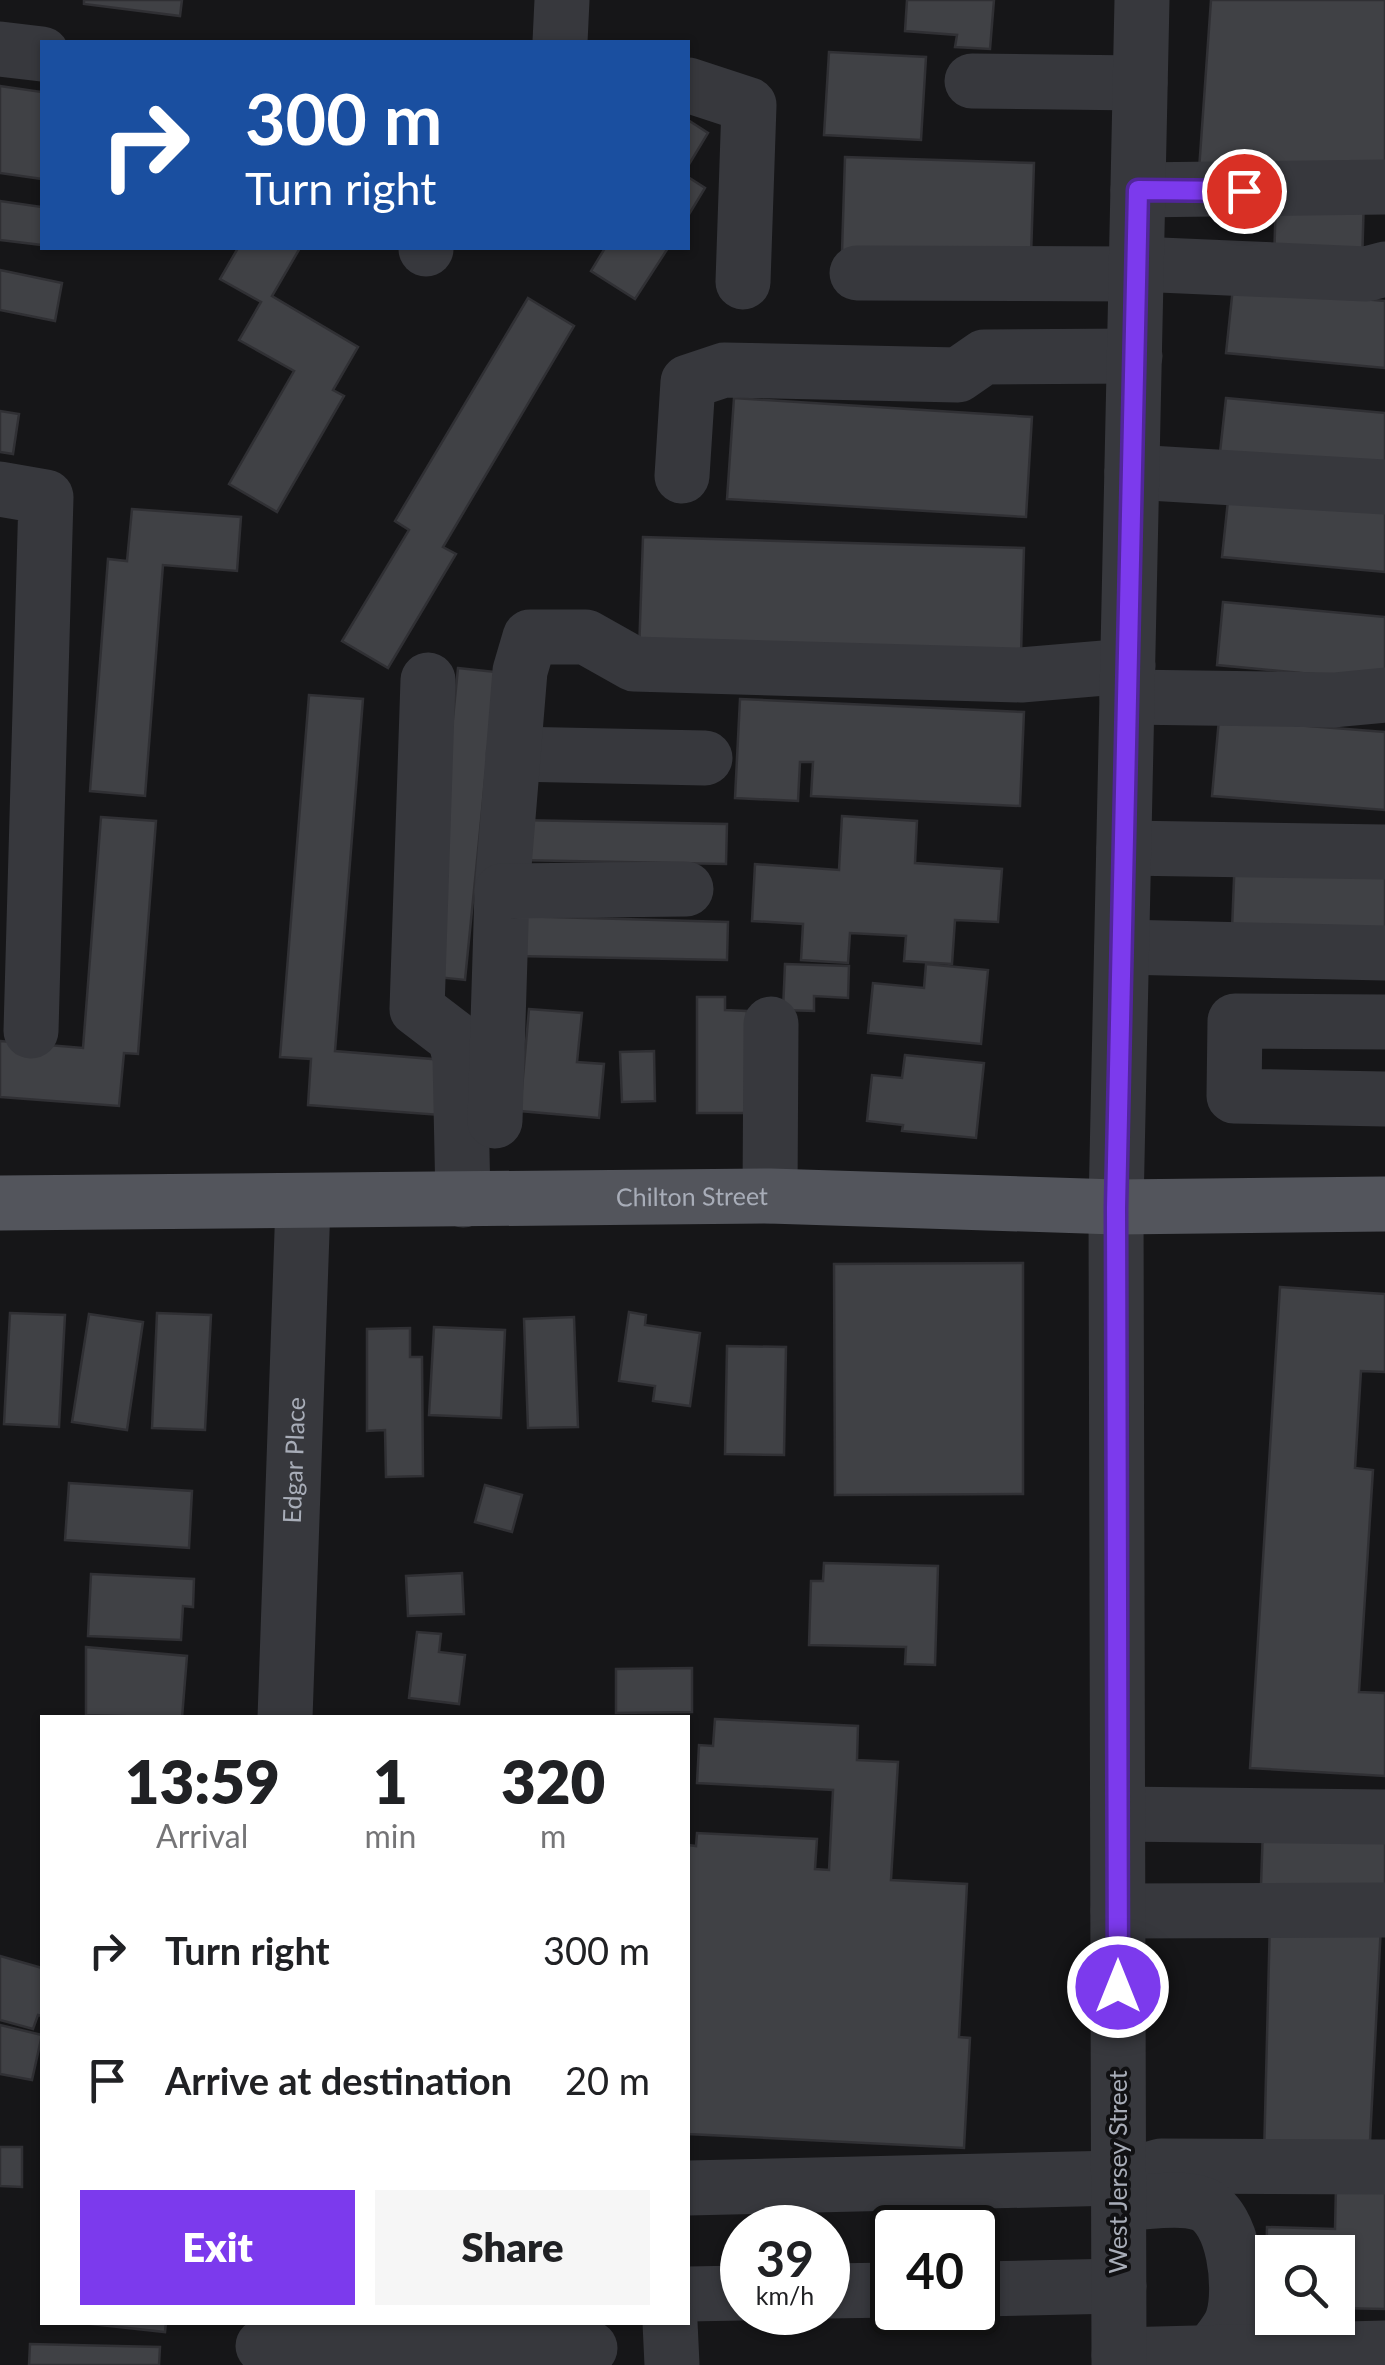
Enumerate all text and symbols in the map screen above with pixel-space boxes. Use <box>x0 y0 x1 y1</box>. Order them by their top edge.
text: 300 m <box>245 76 442 160</box>
icon: right <box>80 80 210 210</box>
pin <box>1202 149 1287 234</box>
text: Turn right <box>245 161 436 215</box>
icon: arrive <box>1217 164 1272 219</box>
street label: Chilton Street <box>616 1180 768 1211</box>
street label: Edgar Place <box>276 1396 310 1524</box>
text: 13:59 <box>125 1745 280 1817</box>
text: 1 <box>373 1745 408 1817</box>
text: 320 <box>501 1745 605 1817</box>
text: Arrival <box>156 1816 248 1855</box>
text: min <box>364 1816 416 1855</box>
text: m <box>540 1816 566 1855</box>
icon: right <box>80 1923 135 1978</box>
text: Turn right <box>165 1927 330 1973</box>
text: 300 m <box>543 1927 650 1973</box>
position arrow <box>1066 1935 1170 2039</box>
icon: arrive <box>80 2053 135 2108</box>
text: Arrive at destination <box>165 2057 512 2103</box>
text: 20 m <box>565 2057 650 2103</box>
street label: West Jersey Street <box>1102 2070 1132 2274</box>
button: Exit <box>80 2190 355 2305</box>
button: Share <box>375 2190 650 2305</box>
speed limit sign: 40 <box>870 2205 1000 2335</box>
text: 39 <box>756 2228 814 2288</box>
map controls <box>1255 2235 1355 2335</box>
button: search <box>1255 2235 1355 2335</box>
text: km/h <box>756 2280 814 2310</box>

